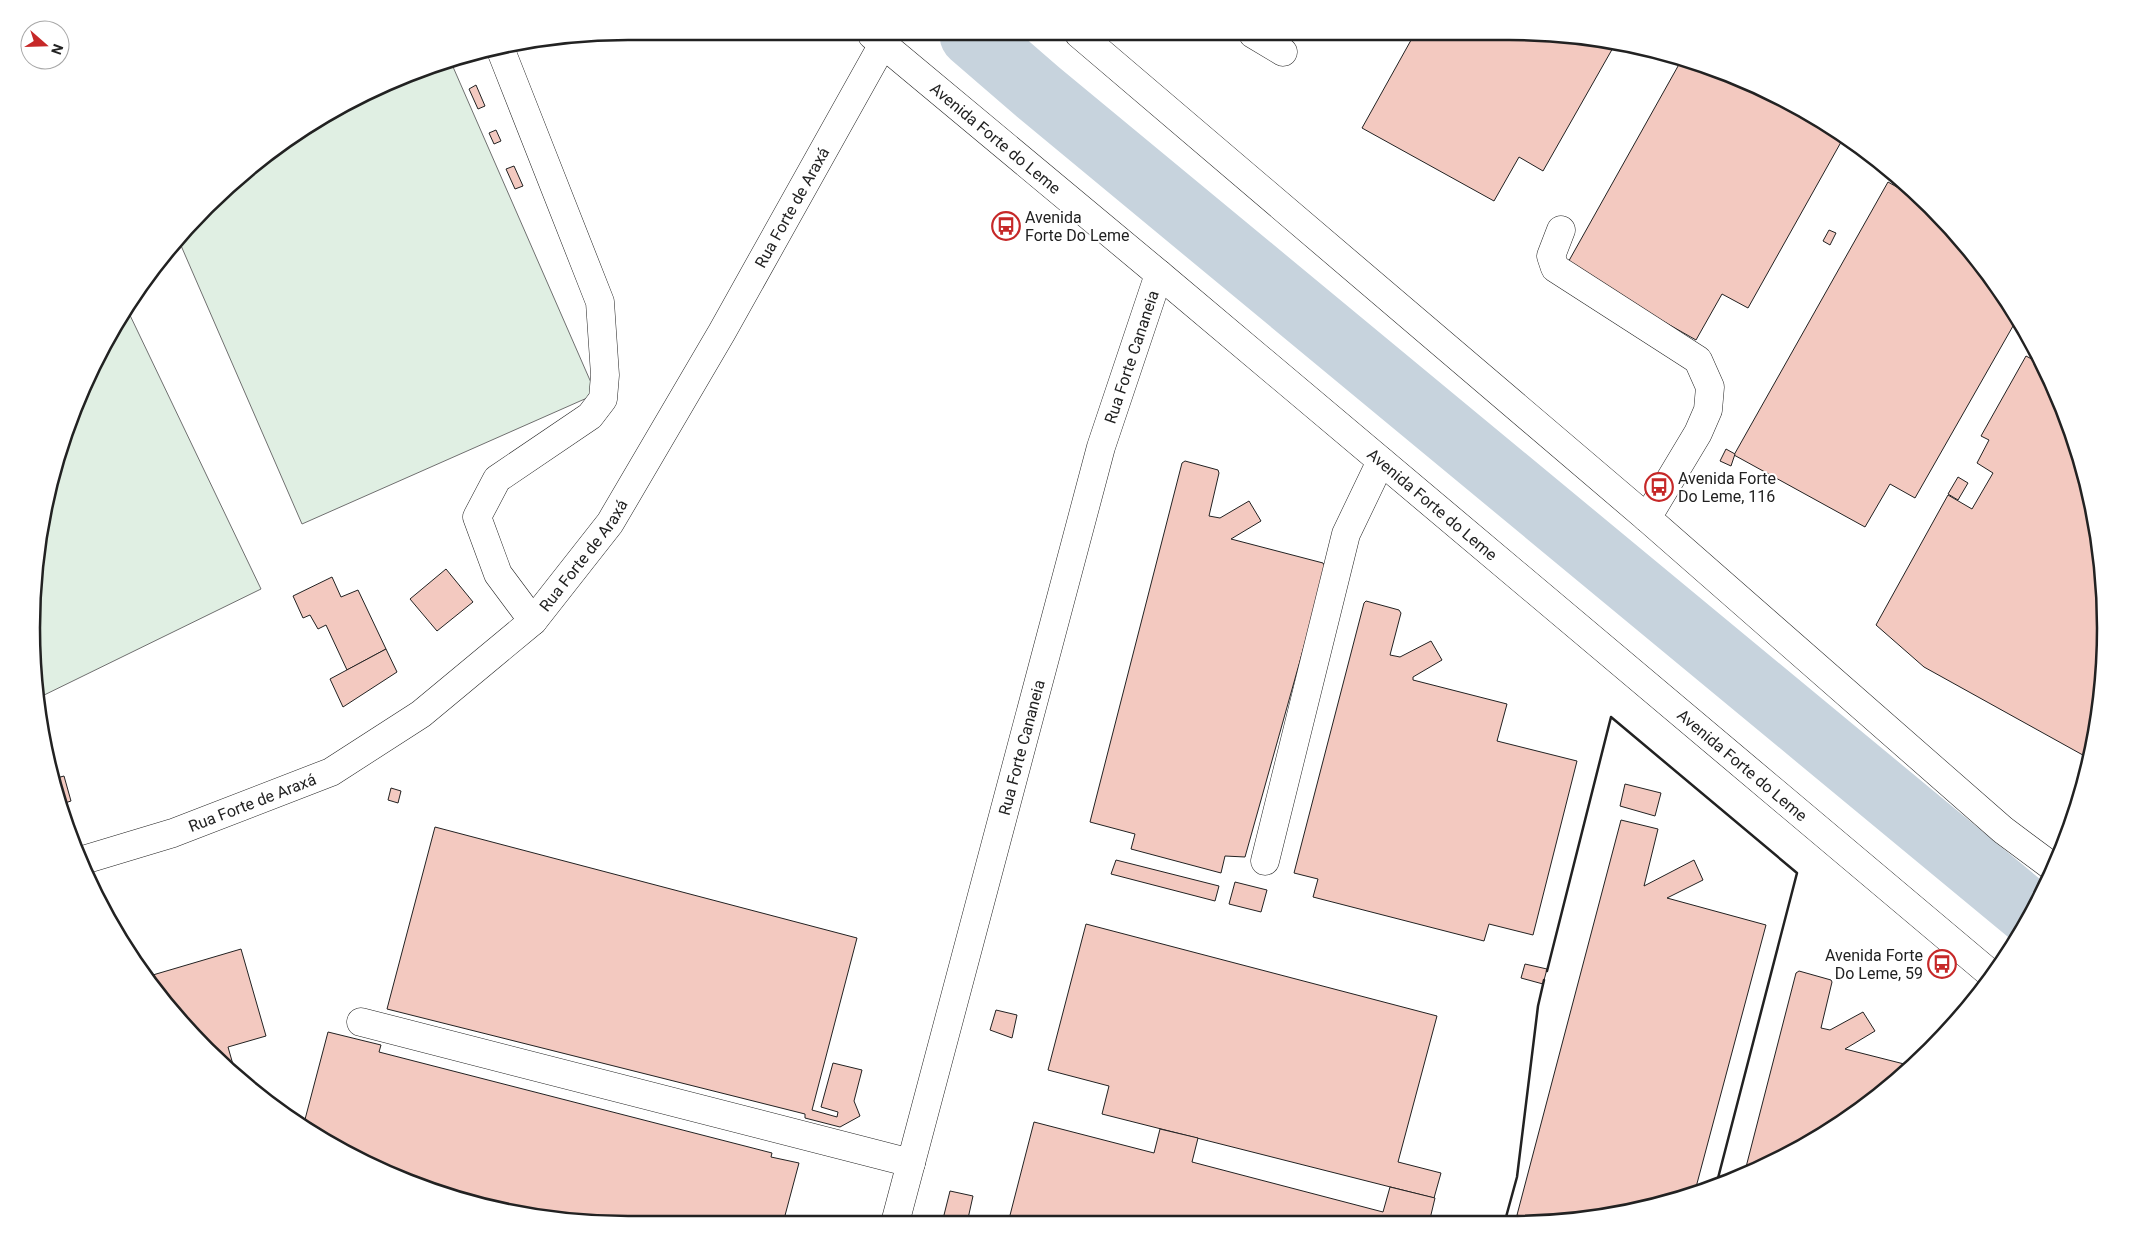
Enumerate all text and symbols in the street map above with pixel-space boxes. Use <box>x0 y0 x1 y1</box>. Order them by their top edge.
north arrow <box>20 20 70 70</box>
text: N <box>48 42 66 57</box>
street label: Avenida Forte do Leme <box>926 79 1064 198</box>
street label: Rua Forte de Araxá <box>751 144 833 271</box>
place label: Avenida Forte Do Leme <box>1025 208 1130 245</box>
bus stop icon: Avenida Forte Do Leme <box>991 211 1021 241</box>
street label: Rua Forte Cananeia <box>1101 288 1163 426</box>
street label: Avenida Forte do Leme <box>1363 445 1501 565</box>
place label: Avenida Forte Do Leme, 116 <box>1678 469 1776 506</box>
bus stop icon: Avenida Forte Do Leme, 116 <box>1644 472 1674 502</box>
street label: Rua Forte de Araxá <box>535 496 632 615</box>
street label: Rua Forte Cananeia <box>995 678 1049 817</box>
street label: Avenida Forte do Leme <box>1673 705 1811 825</box>
street label: Rua Forte de Araxá <box>186 770 319 836</box>
place label: Avenida Forte Do Leme, 59 <box>1825 946 1923 983</box>
bus stop icon: Avenida Forte Do Leme, 59 <box>1927 949 1957 979</box>

